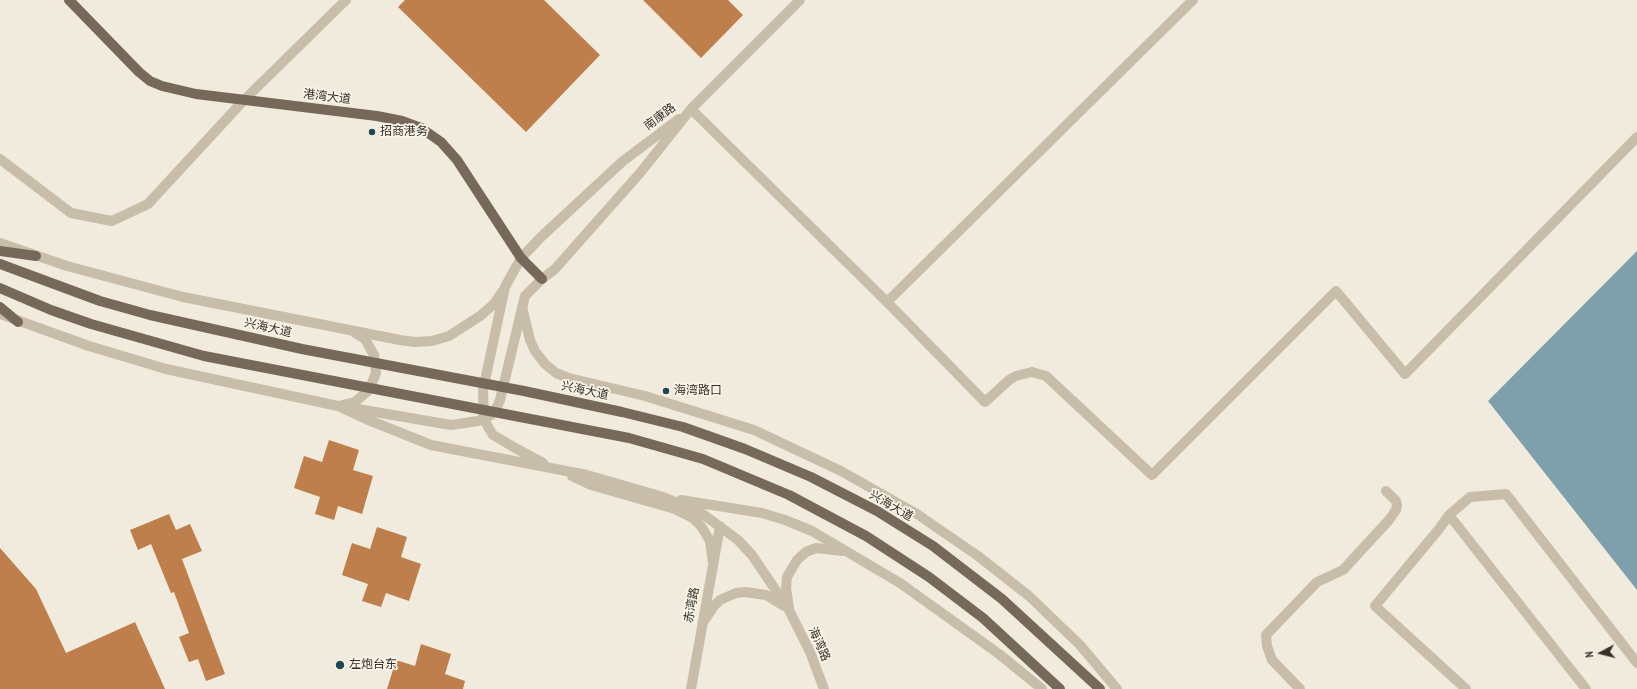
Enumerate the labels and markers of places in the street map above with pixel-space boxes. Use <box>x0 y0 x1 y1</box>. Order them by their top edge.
place label: 招商港务 <box>380 125 428 139</box>
marker: 招商港务 <box>367 127 377 137</box>
place label: 海湾路口 <box>674 384 722 398</box>
marker: 海湾路口 <box>661 386 671 396</box>
place label: 左炮台东 <box>349 658 397 672</box>
marker: 左炮台东 <box>334 659 346 671</box>

